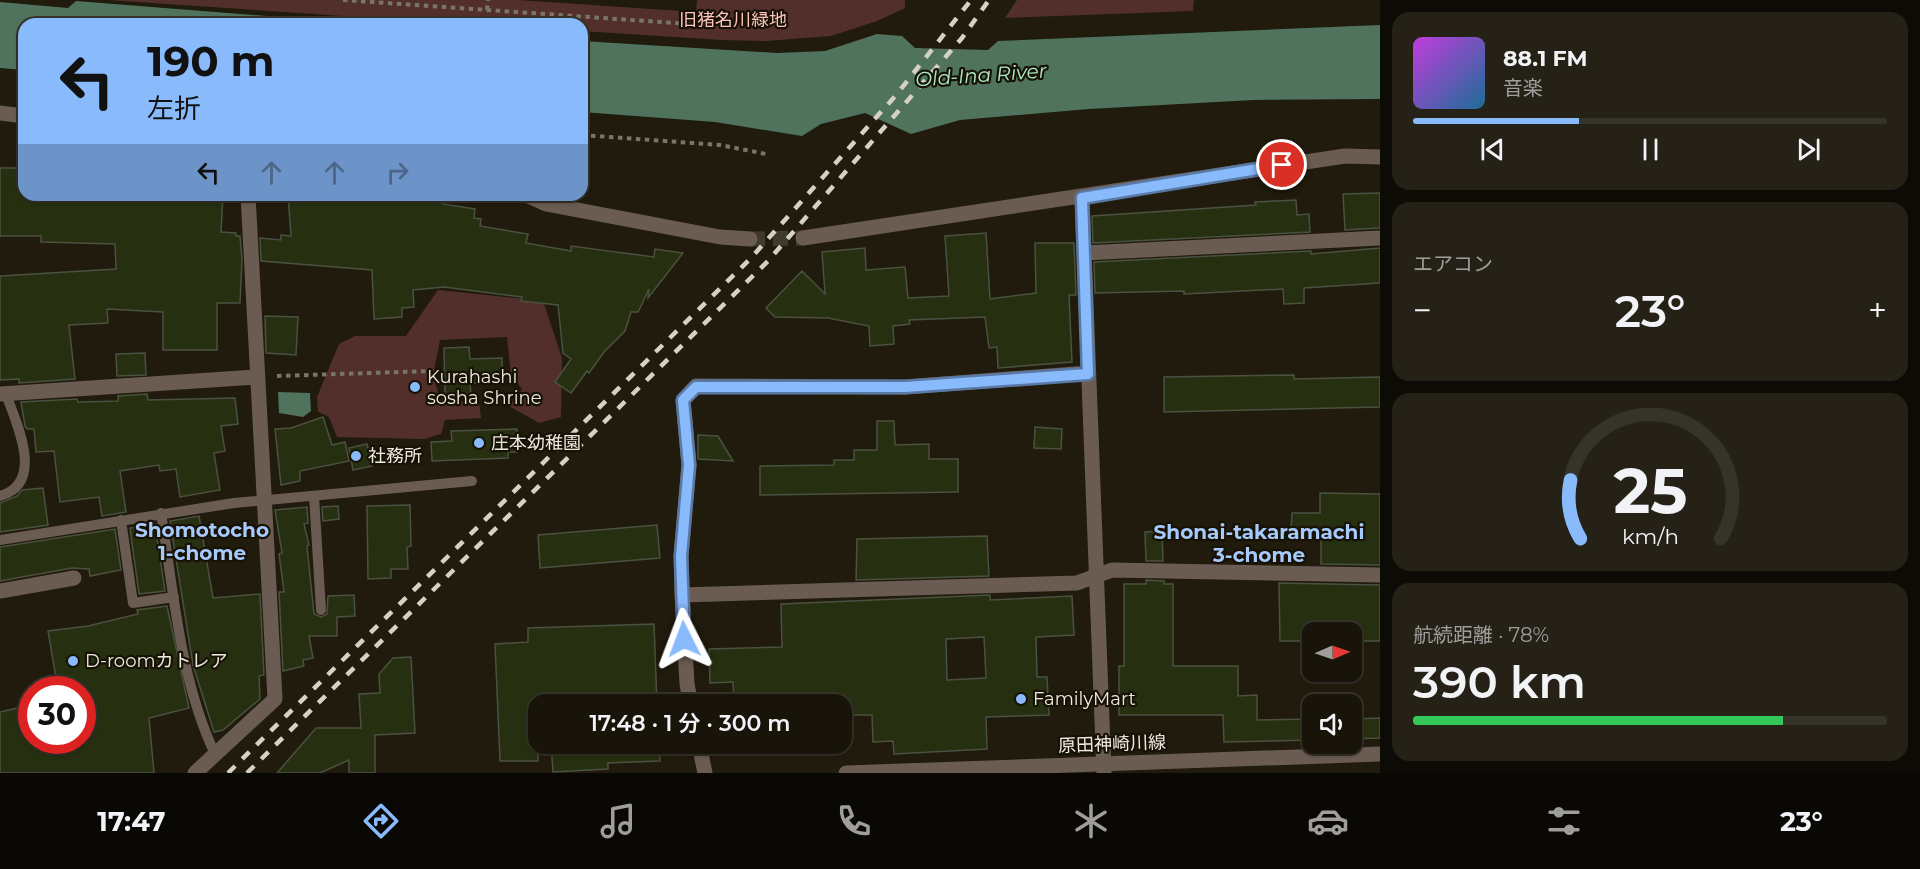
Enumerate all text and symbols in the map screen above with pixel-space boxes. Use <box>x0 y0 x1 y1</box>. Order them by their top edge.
park label: 旧猪名川緑地 <box>679 9 787 31</box>
text: 190 m <box>147 35 275 87</box>
icon: left <box>48 42 126 120</box>
text: 88.1 FM <box>1503 45 1588 72</box>
water label: Old-Ina River <box>915 58 1048 92</box>
text: 音楽 <box>1503 76 1543 100</box>
text: 左折 <box>147 92 201 125</box>
icon: previous <box>1476 133 1509 166</box>
icon: pause <box>1634 133 1667 166</box>
icon: next <box>1792 133 1825 166</box>
pin <box>1256 139 1307 190</box>
icon: arrive <box>1265 148 1298 181</box>
icon: left <box>192 156 225 189</box>
icon: ahead <box>255 156 288 189</box>
icon: ahead <box>318 156 351 189</box>
icon: right <box>381 156 414 189</box>
text: エアコン <box>1413 252 1493 276</box>
text: 23° <box>1615 283 1685 338</box>
text: − <box>1413 290 1432 330</box>
text: + <box>1868 290 1887 330</box>
place label: Kurahashi sosha Shrine <box>427 366 542 409</box>
marker: Kurahashi sosha Shrine <box>408 380 422 394</box>
place label: 庄本幼稚園 <box>491 432 581 454</box>
marker: 庄本幼稚園 <box>472 436 486 450</box>
place label: 社務所 <box>368 445 422 467</box>
marker: 社務所 <box>349 449 363 463</box>
text: 25 <box>1613 453 1687 529</box>
district label: Shomotocho 1-chome <box>135 518 269 565</box>
district label: Shonai-takaramachi 3-chome <box>1154 520 1364 567</box>
text: km/h <box>1621 523 1679 549</box>
position arrow <box>652 607 716 671</box>
north arrow <box>1302 622 1362 682</box>
map controls <box>1302 622 1362 754</box>
text: 航続距離 · 78% <box>1413 623 1549 647</box>
place label: D-roomカトレア <box>85 650 228 672</box>
marker: D-roomカトレア <box>66 654 80 668</box>
text: 390 km <box>1413 654 1586 709</box>
speed limit sign: 30 <box>18 676 96 754</box>
place label: FamilyMart <box>1033 688 1136 710</box>
marker: FamilyMart <box>1014 692 1028 706</box>
button: sound <box>1302 694 1362 754</box>
text: 17:48 · 1 分 · 300 m <box>589 710 791 737</box>
street label: 原田神崎川線 <box>1058 731 1166 757</box>
icon: directions <box>360 800 402 842</box>
icon: music <box>597 800 639 842</box>
icon: phone <box>833 800 875 842</box>
icon: climate <box>1070 800 1112 842</box>
icon: car <box>1307 800 1349 842</box>
icon: filters <box>1543 800 1585 842</box>
text: 17:47 <box>97 805 165 838</box>
text: 23° <box>1780 805 1823 838</box>

